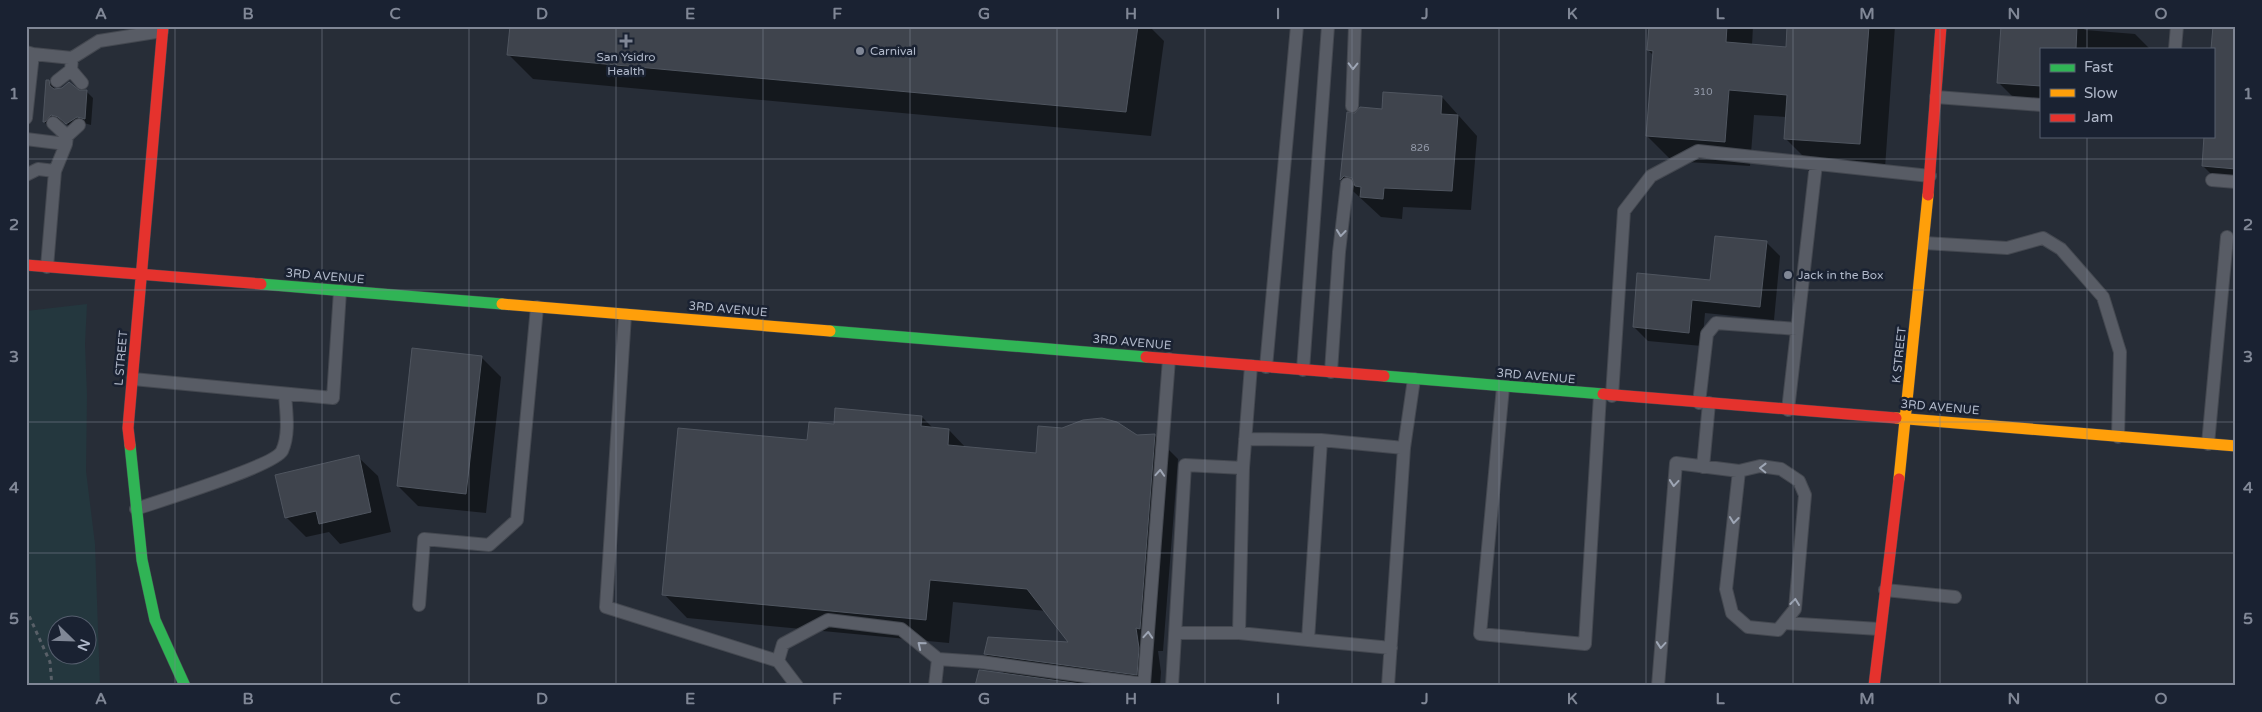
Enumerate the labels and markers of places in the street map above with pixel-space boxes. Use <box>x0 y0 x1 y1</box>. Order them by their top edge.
marker: San Ysidro Health <box>619 34 633 48</box>
place label: Carnival <box>870 44 916 58</box>
marker: Carnival <box>854 45 866 57</box>
place label: San Ysidro Health <box>596 50 656 78</box>
place label: Jack in the Box <box>1798 268 1884 282</box>
marker: Jack in the Box <box>1782 269 1794 281</box>

